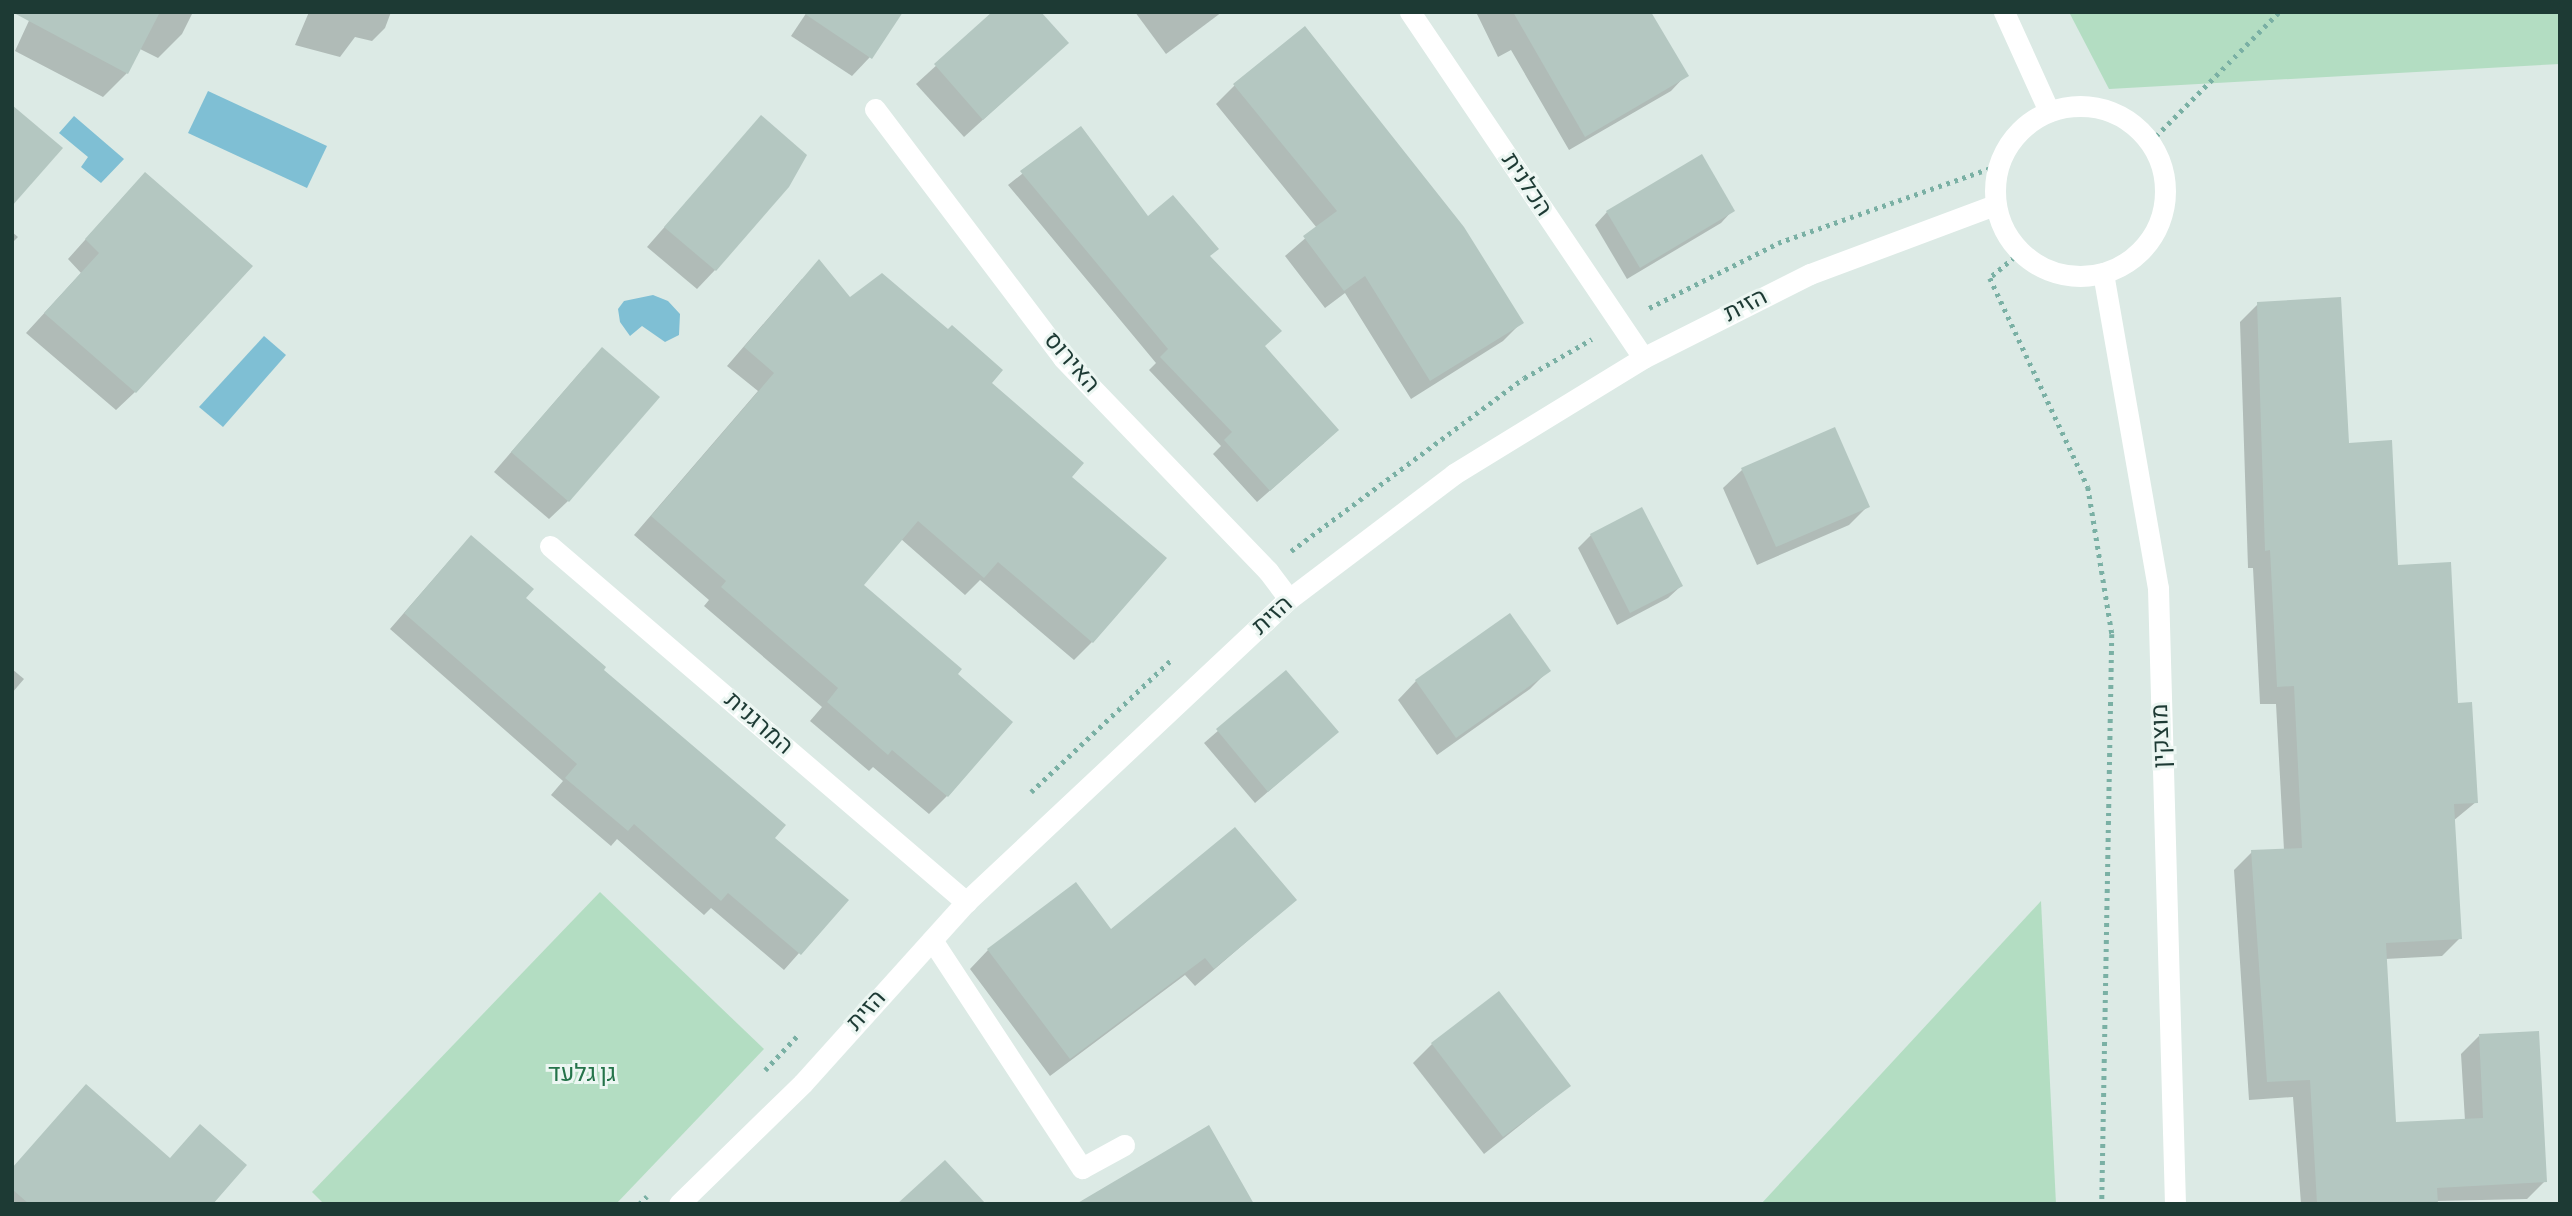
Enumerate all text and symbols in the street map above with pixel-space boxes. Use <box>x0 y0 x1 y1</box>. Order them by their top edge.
street label: הכלנית <box>1494 148 1558 222</box>
street label: הזית <box>1719 283 1773 329</box>
street label: האירוס <box>1037 327 1105 399</box>
street label: הזית <box>1247 590 1299 642</box>
street label: המרגנית <box>718 686 798 762</box>
street label: מוצקין <box>2146 703 2178 769</box>
street label: הזית <box>841 985 893 1037</box>
park label: גן גלעד <box>548 1061 616 1089</box>

